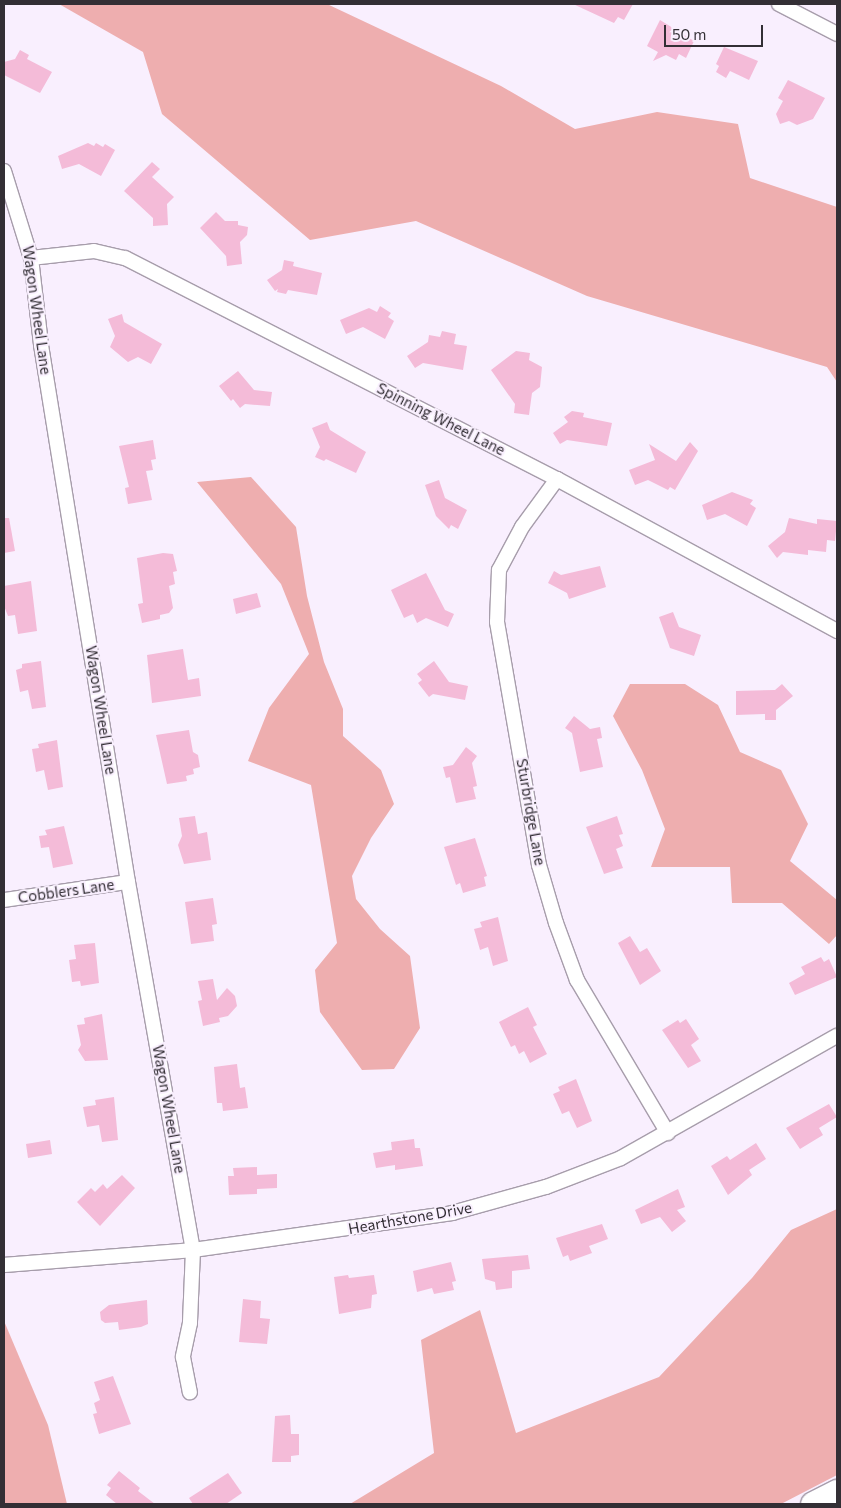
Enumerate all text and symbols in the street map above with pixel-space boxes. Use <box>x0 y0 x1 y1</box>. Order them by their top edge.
scale bar <box>666 15 765 47</box>
text: 50 m <box>672 25 706 43</box>
street label: Wagon Wheel Lane <box>19 244 55 376</box>
street label: Spinning Wheel Lane <box>374 379 508 459</box>
street label: Wagon Wheel Lane <box>82 644 120 776</box>
street label: Sturbridge Lane <box>513 757 549 867</box>
street label: Cobblers Lane <box>17 875 115 907</box>
street label: Wagon Wheel Lane <box>149 1043 189 1175</box>
street label: Hearthstone Drive <box>347 1198 473 1238</box>

